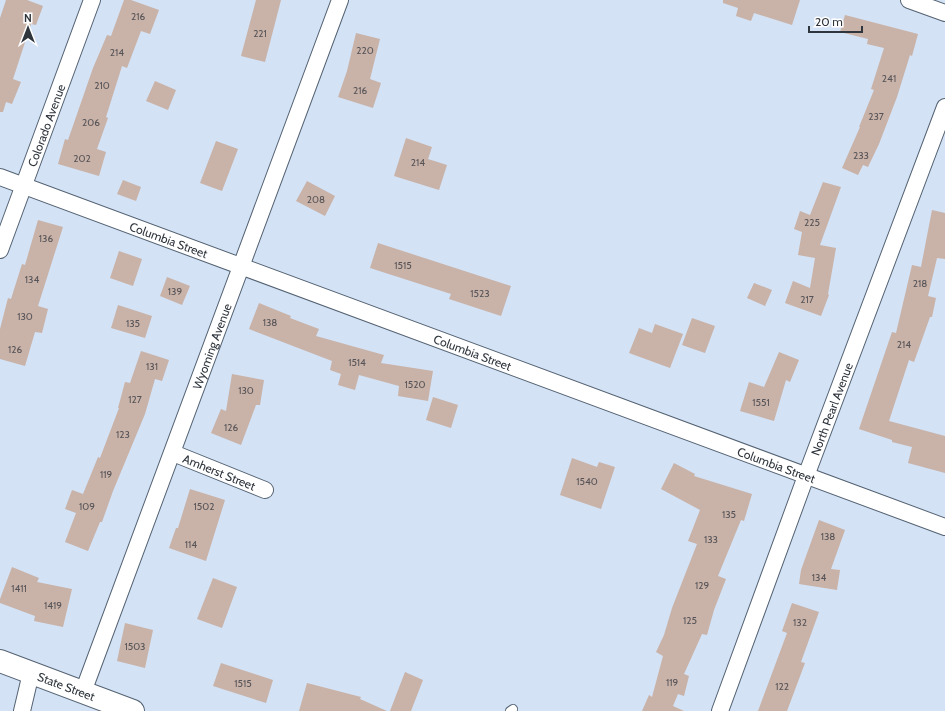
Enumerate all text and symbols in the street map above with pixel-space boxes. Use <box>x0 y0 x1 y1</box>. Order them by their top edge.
north arrow <box>8 8 48 48</box>
scale bar <box>809 8 862 34</box>
house number: 216 <box>131 10 145 23</box>
text: N <box>24 11 32 25</box>
text: 20 m <box>815 14 843 29</box>
house number: 221 <box>253 27 267 40</box>
house number: 220 <box>356 44 374 57</box>
house number: 214 <box>110 46 124 59</box>
house number: 241 <box>882 72 896 85</box>
house number: 210 <box>94 79 110 92</box>
street label: Colorado Avenue <box>24 82 68 169</box>
house number: 216 <box>353 84 367 97</box>
house number: 237 <box>868 110 884 123</box>
house number: 206 <box>82 116 100 129</box>
house number: 233 <box>853 149 869 162</box>
house number: 202 <box>73 152 91 165</box>
house number: 214 <box>411 156 425 169</box>
house number: 208 <box>307 193 325 206</box>
house number: 225 <box>804 216 820 229</box>
street label: Columbia Street <box>128 218 210 261</box>
house number: 136 <box>39 232 53 245</box>
house number: 1515 <box>394 259 412 272</box>
house number: 134 <box>25 273 39 286</box>
house number: 218 <box>913 277 927 290</box>
house number: 139 <box>168 285 182 298</box>
house number: 1523 <box>470 287 490 300</box>
house number: 217 <box>800 293 814 306</box>
street label: Wyoming Avenue <box>189 301 234 391</box>
house number: 130 <box>17 310 33 323</box>
house number: 138 <box>263 316 277 329</box>
house number: 135 <box>126 317 140 330</box>
street label: Columbia Street <box>432 331 514 373</box>
house number: 214 <box>897 338 911 351</box>
house number: 126 <box>8 343 22 356</box>
house number: 1514 <box>348 356 366 369</box>
house number: 131 <box>146 360 158 373</box>
street label: North Pearl Avenue <box>807 360 856 457</box>
house number: 1520 <box>405 378 425 391</box>
house number: 130 <box>238 384 254 397</box>
house number: 127 <box>128 393 142 406</box>
house number: 1551 <box>752 396 770 409</box>
house number: 126 <box>224 421 238 434</box>
house number: 123 <box>116 428 130 441</box>
street label: Columbia Street <box>735 443 818 486</box>
street label: Amherst Street <box>181 450 258 493</box>
house number: 119 <box>100 468 112 481</box>
house number: 1540 <box>576 475 598 488</box>
house number: 109 <box>79 500 95 513</box>
house number: 1502 <box>194 500 214 513</box>
house number: 135 <box>722 508 736 521</box>
house number: 138 <box>821 530 835 543</box>
house number: 133 <box>704 533 718 546</box>
house number: 114 <box>185 538 197 551</box>
house number: 134 <box>812 571 826 584</box>
house number: 129 <box>695 579 709 592</box>
house number: 1411 <box>11 582 27 595</box>
house number: 1419 <box>44 599 62 612</box>
house number: 125 <box>683 614 697 627</box>
house number: 132 <box>793 616 807 629</box>
house number: 1503 <box>124 640 146 653</box>
street label: State Street <box>36 668 97 704</box>
house number: 119 <box>666 676 678 689</box>
house number: 1515 <box>234 677 252 690</box>
house number: 122 <box>775 680 789 693</box>

